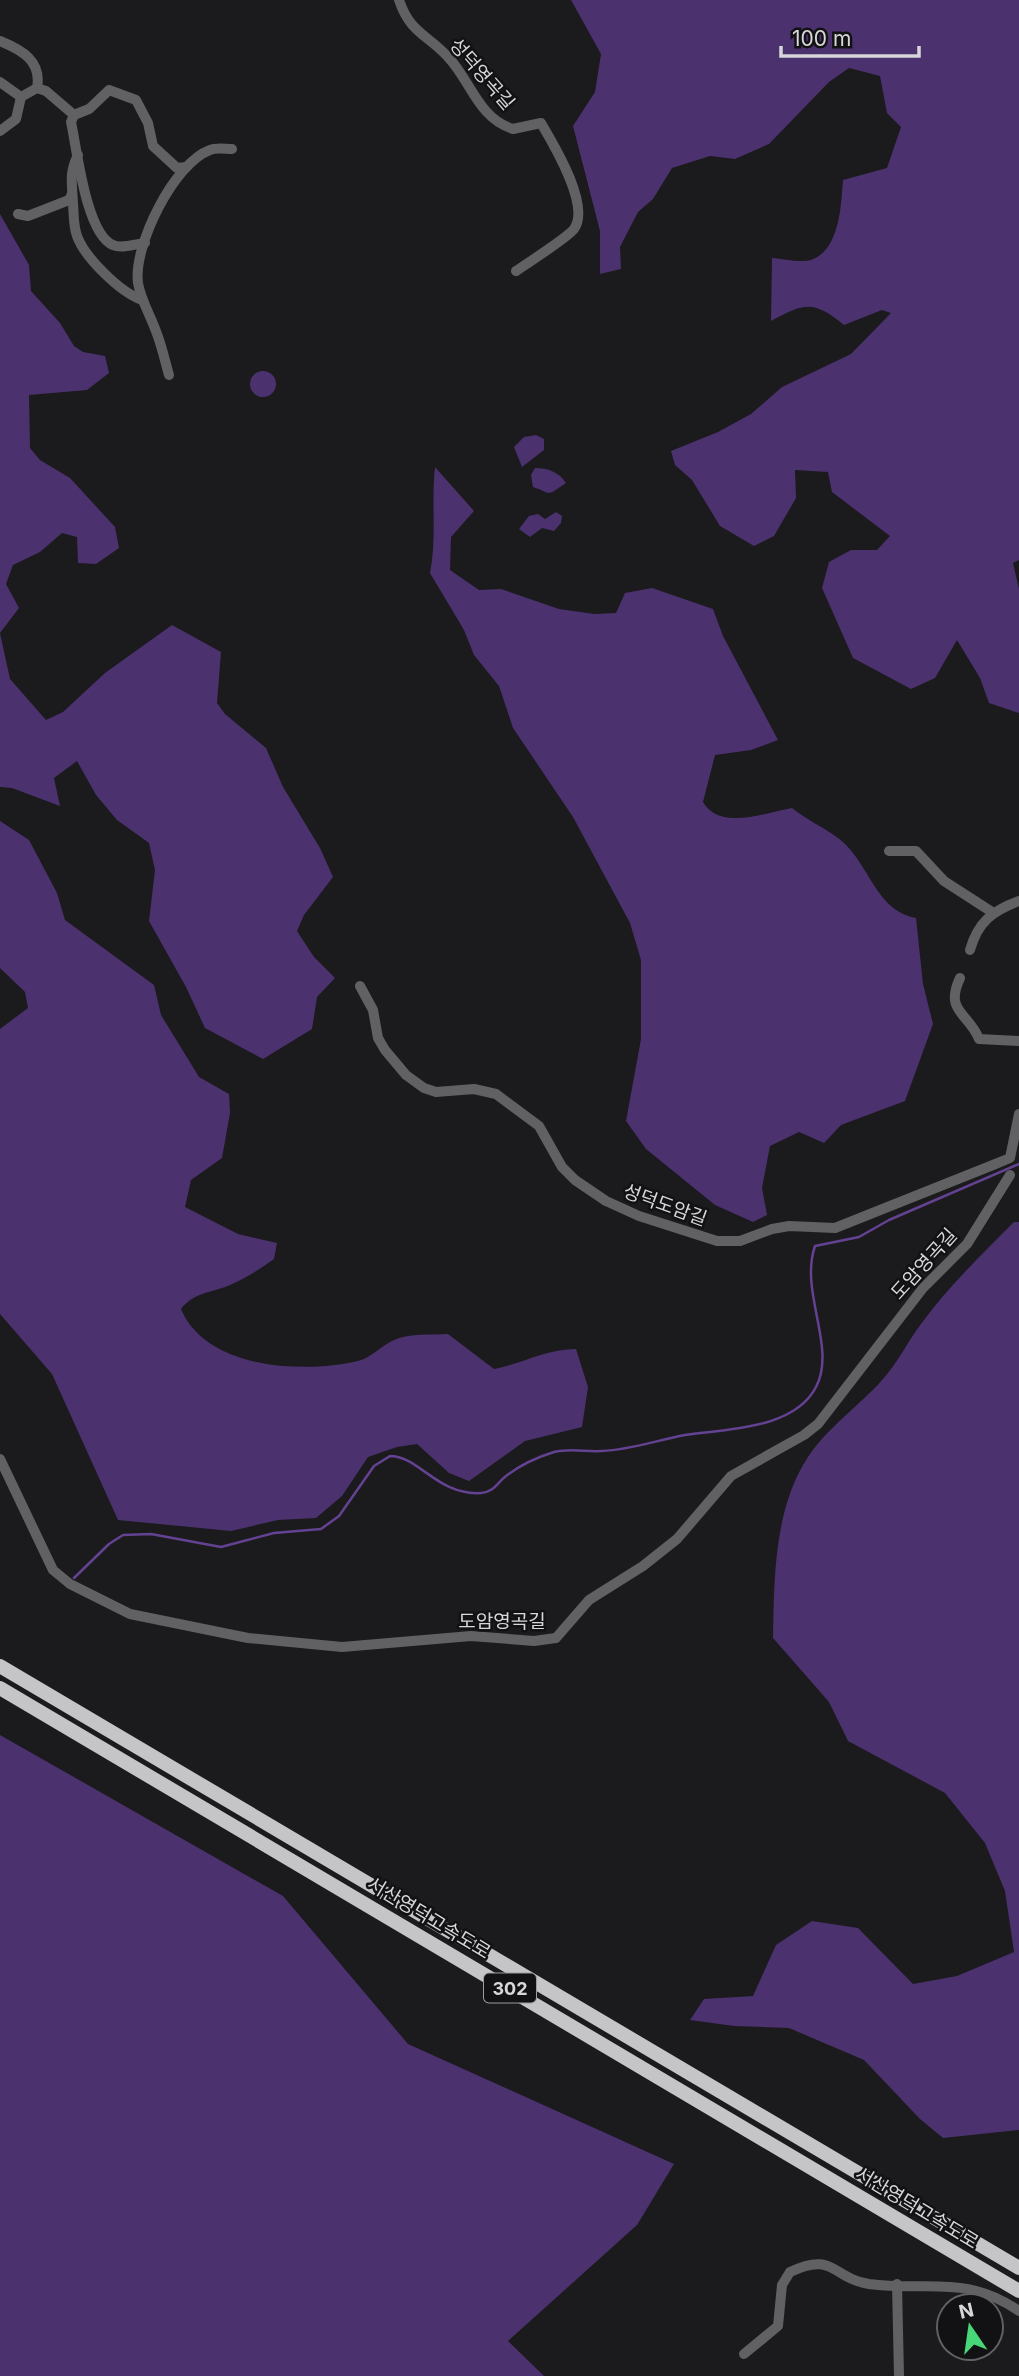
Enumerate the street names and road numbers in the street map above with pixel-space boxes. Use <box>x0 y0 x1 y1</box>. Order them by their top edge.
street label: 성덕영곡길 <box>445 33 519 115</box>
street label: 성덕도암길 <box>620 1179 710 1231</box>
street label: 도암영곡길 <box>886 1224 962 1304</box>
street label: 도암영곡길 <box>458 1610 546 1633</box>
street label: 서산영덕고속도로 <box>363 1872 495 1964</box>
road number: 302 <box>484 1974 536 2002</box>
street label: 서산영덕고속도로 <box>851 2162 983 2254</box>

